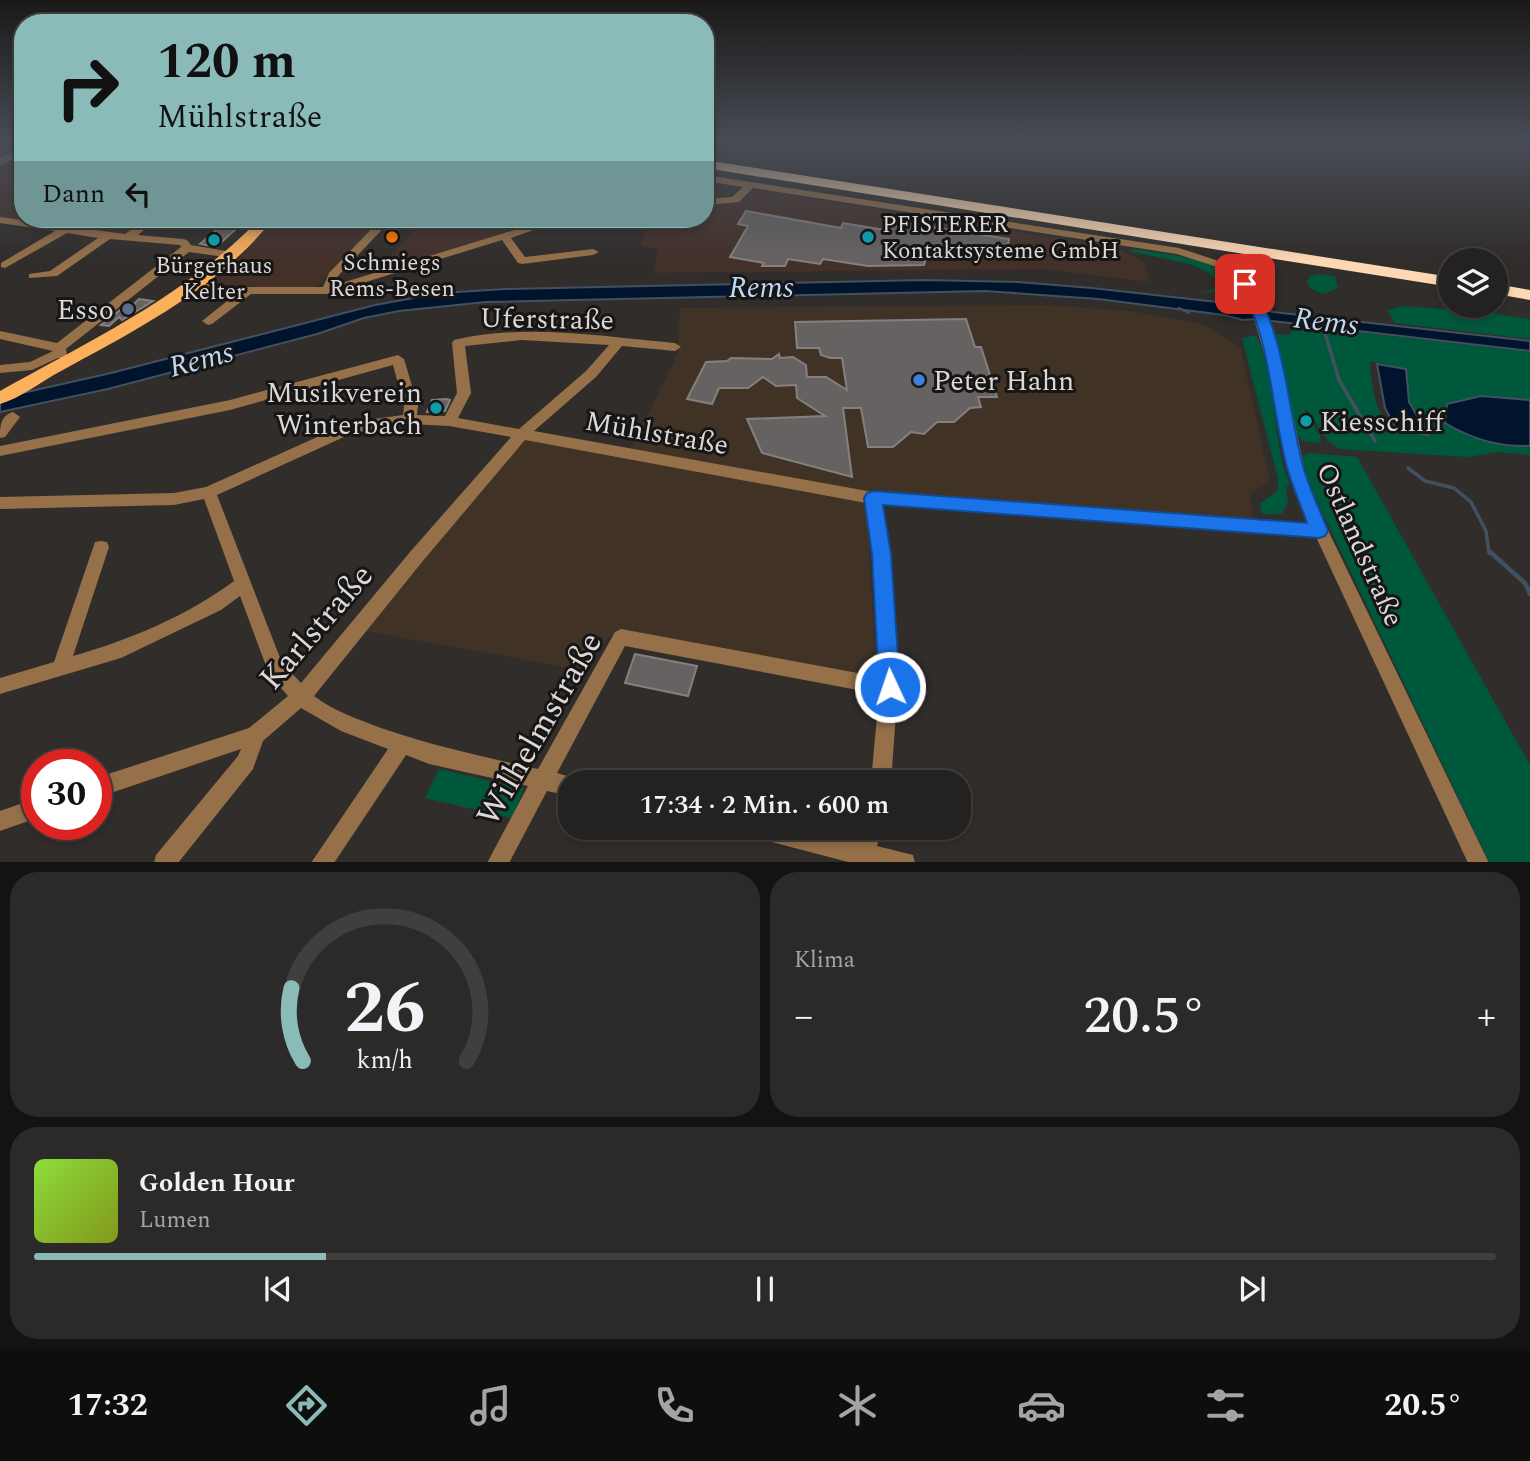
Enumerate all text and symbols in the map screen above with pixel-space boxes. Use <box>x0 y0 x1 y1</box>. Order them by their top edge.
text: 120 m <box>157 25 296 100</box>
icon: right <box>42 42 133 133</box>
text: Mühlstraße <box>157 93 322 142</box>
text: Dann <box>42 174 105 214</box>
icon: left <box>119 175 157 213</box>
place label: PFISTERER Kontaktsysteme GmbH <box>882 208 1119 269</box>
marker: Schmiegs Rems-Besen <box>384 229 400 245</box>
marker: PFISTERER Kontaktsysteme GmbH <box>860 229 876 245</box>
marker: Bürgerhaus Kelter <box>206 232 222 248</box>
place label: Schmiegs Rems-Besen <box>329 246 455 307</box>
map controls <box>1438 248 1508 318</box>
button: layers <box>1438 248 1508 318</box>
place label: Bürgerhaus Kelter <box>155 249 273 310</box>
pin <box>1215 254 1275 314</box>
water label: Rems <box>728 265 794 311</box>
icon: arrive <box>1226 265 1264 303</box>
place label: Esso <box>57 289 114 332</box>
water label: Rems <box>1291 295 1361 349</box>
street label: Uferstraße <box>480 297 614 342</box>
marker: Esso <box>120 301 136 317</box>
water label: Rems <box>164 329 239 391</box>
place label: Peter Hahn <box>933 360 1074 403</box>
place label: Musikverein Winterbach <box>266 372 422 447</box>
marker: Peter Hahn <box>911 372 927 388</box>
marker: Musikverein Winterbach <box>428 400 444 416</box>
street label: Mühlstraße <box>582 400 732 467</box>
place label: Kiesschiff <box>1320 401 1445 444</box>
marker: Kiesschiff <box>1298 413 1314 429</box>
street label: Ostlandstraße <box>1304 456 1415 634</box>
street label: Karlstraße <box>247 553 386 702</box>
street label: Wilhelmstraße <box>464 623 616 835</box>
position arrow <box>853 650 927 724</box>
speed limit sign: 30 <box>21 749 112 840</box>
text: 17:34 · 2 Min. · 600 m <box>640 785 889 825</box>
text: Klima <box>794 943 855 978</box>
text: 26 <box>344 954 426 1065</box>
text: 20.5° <box>1083 977 1207 1056</box>
text: − <box>794 988 813 1046</box>
text: + <box>1477 988 1496 1046</box>
text: km/h <box>357 1041 413 1079</box>
text: Golden Hour <box>139 1163 295 1203</box>
text: Lumen <box>139 1203 211 1238</box>
icon: previous <box>259 1270 297 1308</box>
icon: pause <box>746 1270 784 1308</box>
icon: next <box>1233 1270 1271 1308</box>
text: 17:32 <box>67 1381 148 1430</box>
icon: directions <box>282 1381 331 1430</box>
icon: music <box>466 1381 515 1430</box>
icon: phone <box>650 1381 699 1430</box>
icon: climate <box>833 1381 882 1430</box>
icon: car <box>1017 1381 1066 1430</box>
icon: filters <box>1201 1381 1250 1430</box>
text: 20.5° <box>1384 1381 1463 1430</box>

